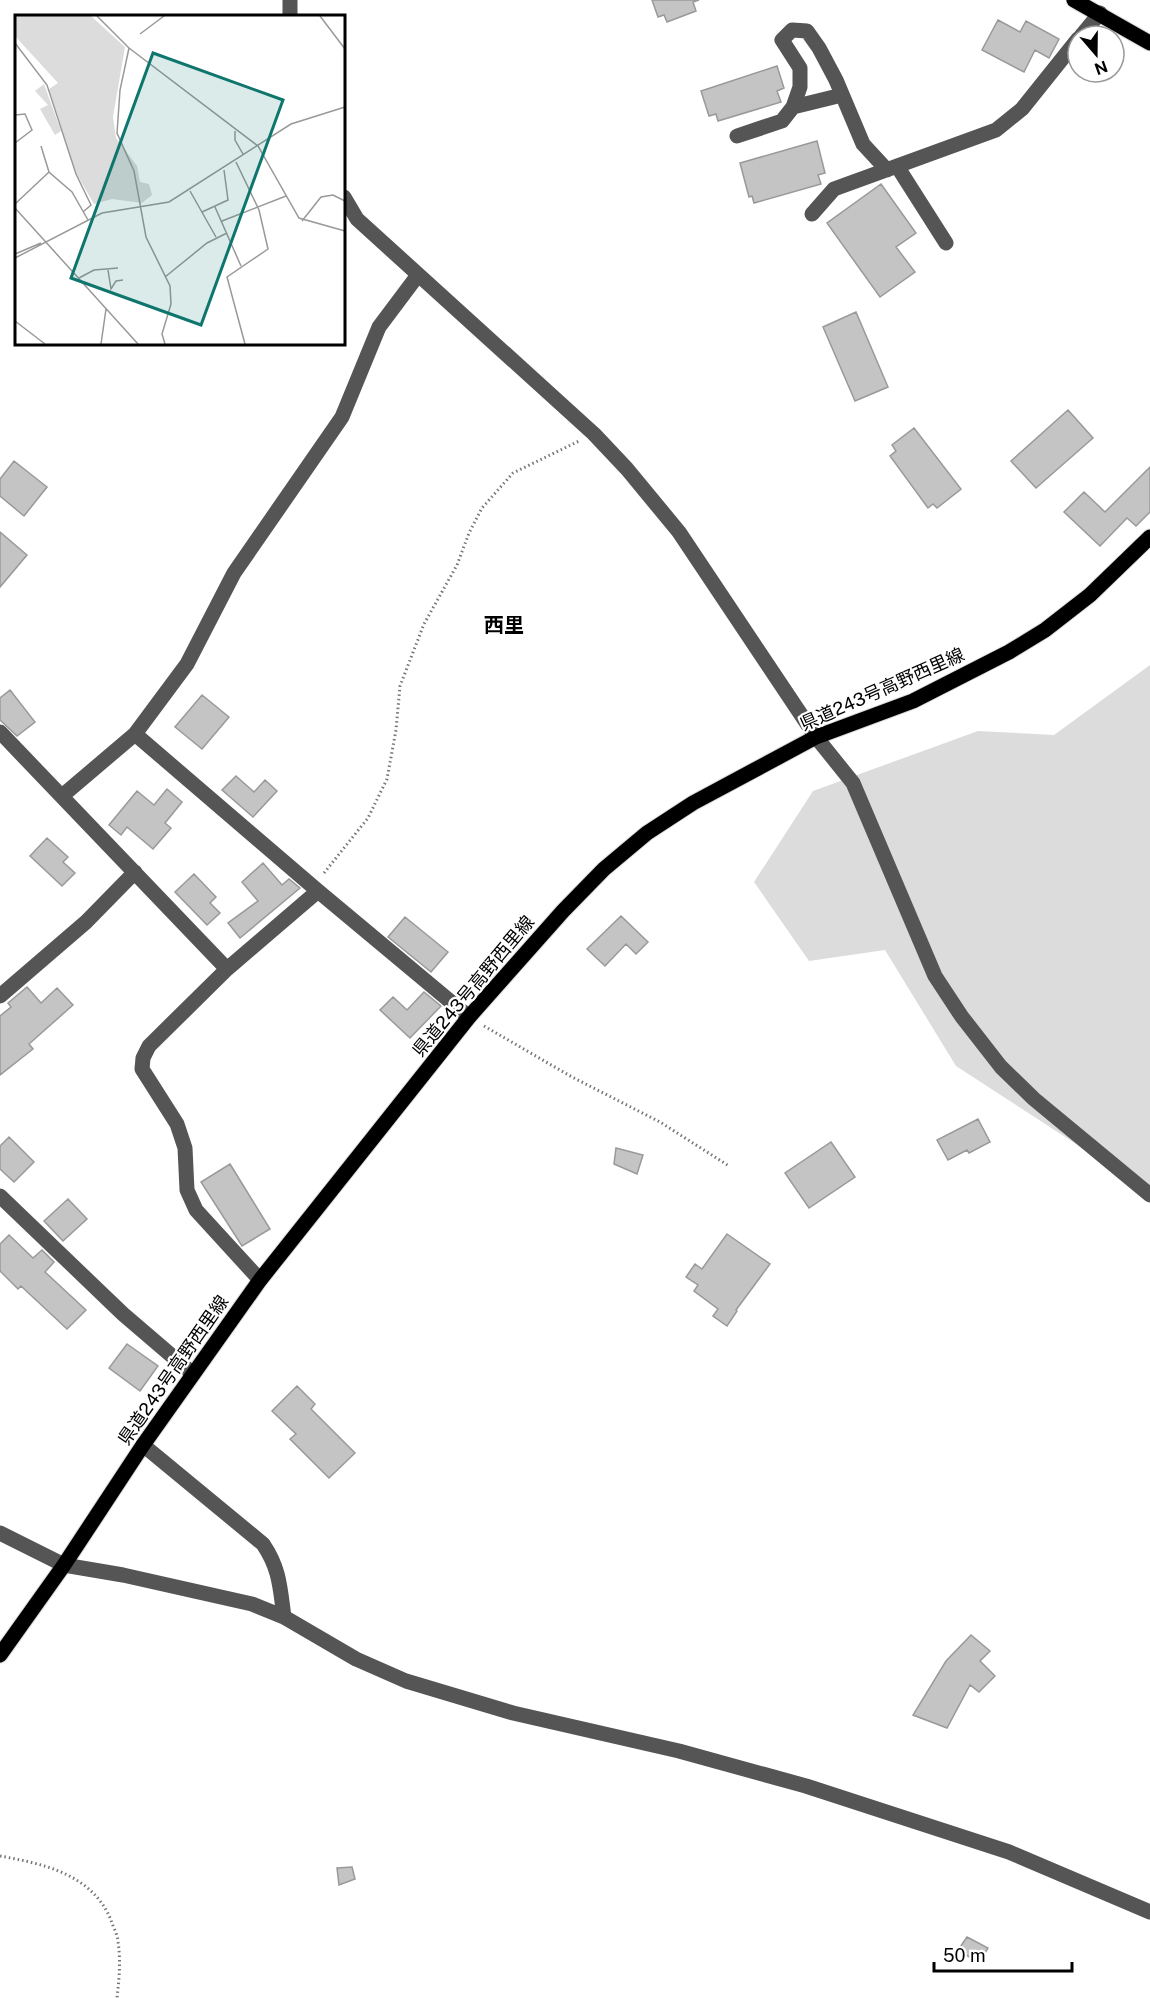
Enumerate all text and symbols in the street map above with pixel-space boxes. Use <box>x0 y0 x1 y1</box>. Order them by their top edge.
inset map <box>15 15 345 345</box>
north arrow <box>1066 24 1126 84</box>
text: N <box>1092 57 1110 79</box>
district label: 西里 <box>484 613 524 637</box>
street label: 県道243号高野西里線 <box>797 643 967 735</box>
street label: 県道243号高野西里線 <box>408 911 538 1061</box>
street label: 県道243号高野西里線 <box>114 1291 232 1449</box>
scale bar <box>934 1935 1072 1973</box>
text: 50 m <box>943 1945 986 1966</box>

